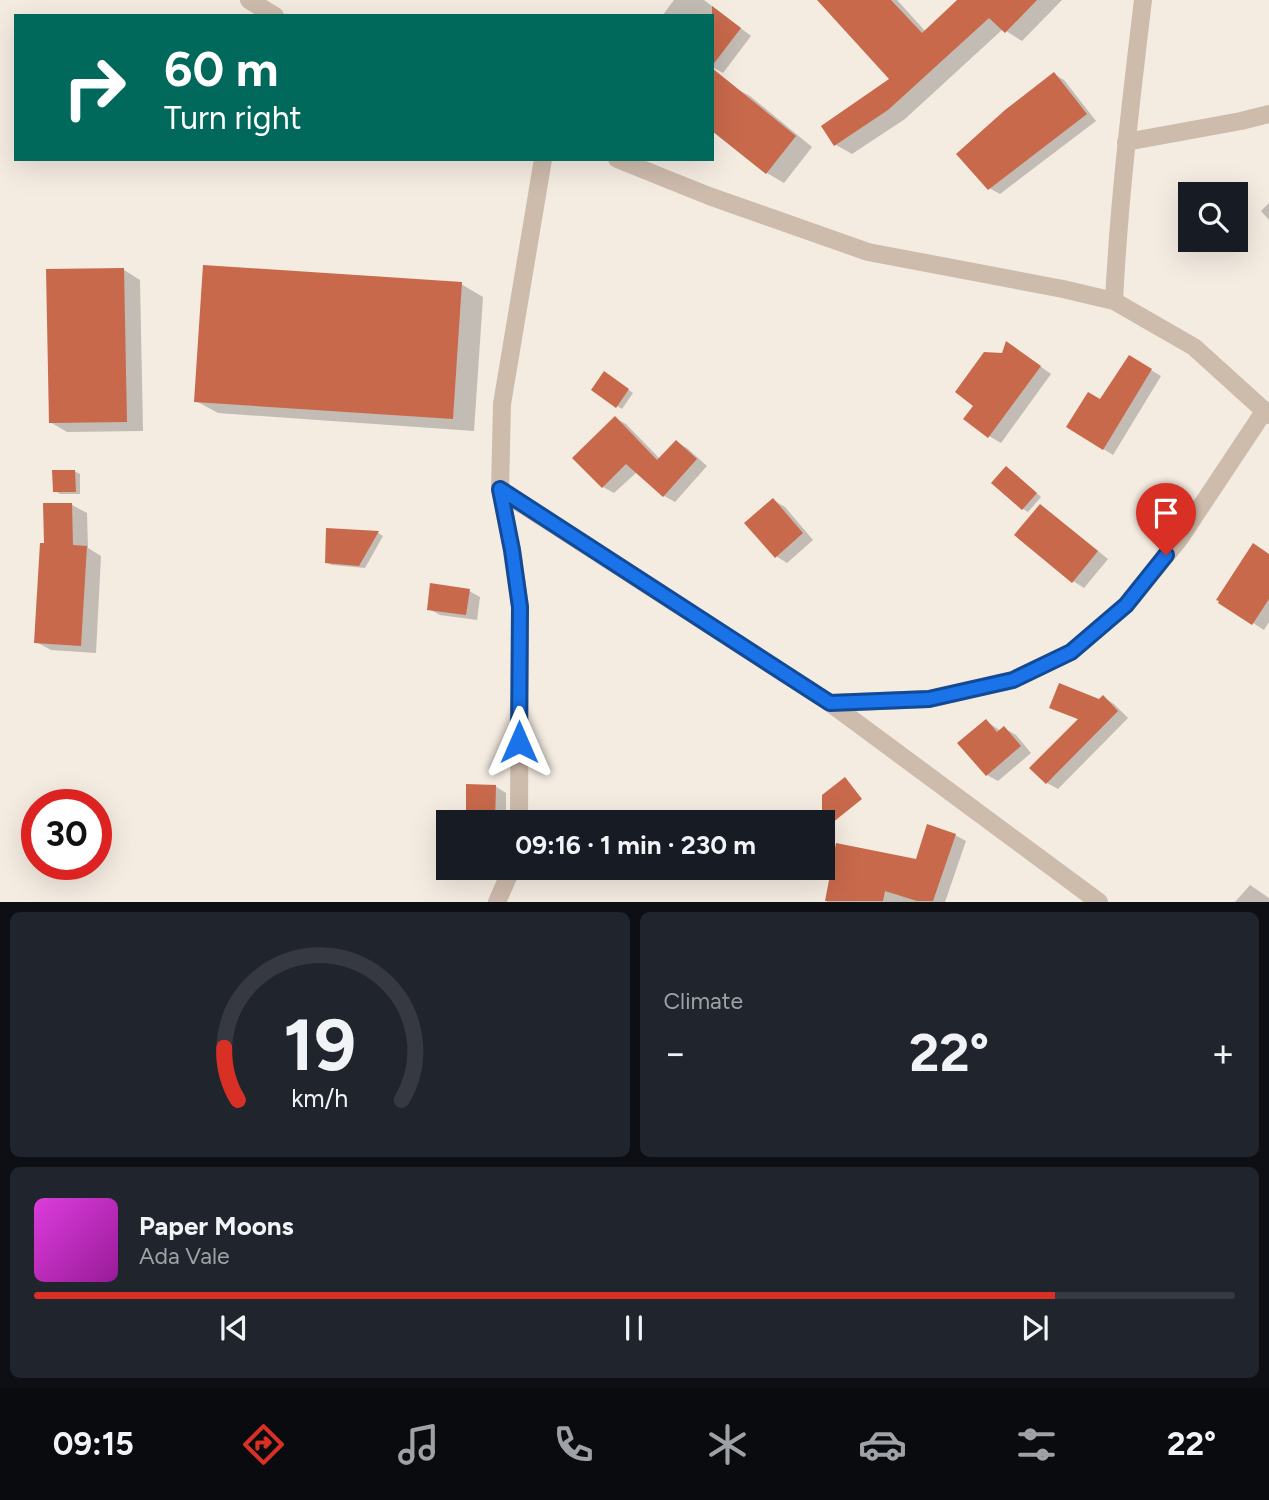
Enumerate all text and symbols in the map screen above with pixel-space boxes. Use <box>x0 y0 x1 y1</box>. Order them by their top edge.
text: 60 m <box>164 39 279 98</box>
icon: right <box>49 42 140 133</box>
text: Turn right <box>164 99 302 137</box>
map controls <box>1178 182 1248 252</box>
button: search <box>1178 182 1248 252</box>
pin <box>1136 483 1196 555</box>
icon: arrive <box>1147 494 1185 532</box>
position arrow <box>482 705 556 779</box>
speed limit sign: 30 <box>21 789 112 880</box>
text: 09:16 · 1 min · 230 m <box>515 829 756 861</box>
text: Climate <box>664 987 743 1015</box>
text: 19 <box>283 1002 356 1089</box>
text: 22° <box>909 1022 989 1084</box>
text: − <box>664 1030 687 1076</box>
text: + <box>1211 1030 1235 1076</box>
text: km/h <box>291 1083 348 1113</box>
text: Paper Moons <box>139 1210 294 1242</box>
text: Ada Vale <box>139 1242 230 1270</box>
icon: previous <box>215 1309 253 1347</box>
icon: pause <box>615 1309 653 1347</box>
icon: next <box>1016 1309 1054 1347</box>
icon: directions <box>239 1420 288 1469</box>
icon: music <box>394 1420 443 1469</box>
icon: phone <box>549 1420 598 1469</box>
icon: climate <box>703 1420 752 1469</box>
icon: car <box>858 1420 907 1469</box>
icon: filters <box>1012 1420 1061 1469</box>
text: 09:15 <box>53 1425 134 1463</box>
text: 22° <box>1167 1425 1216 1463</box>

